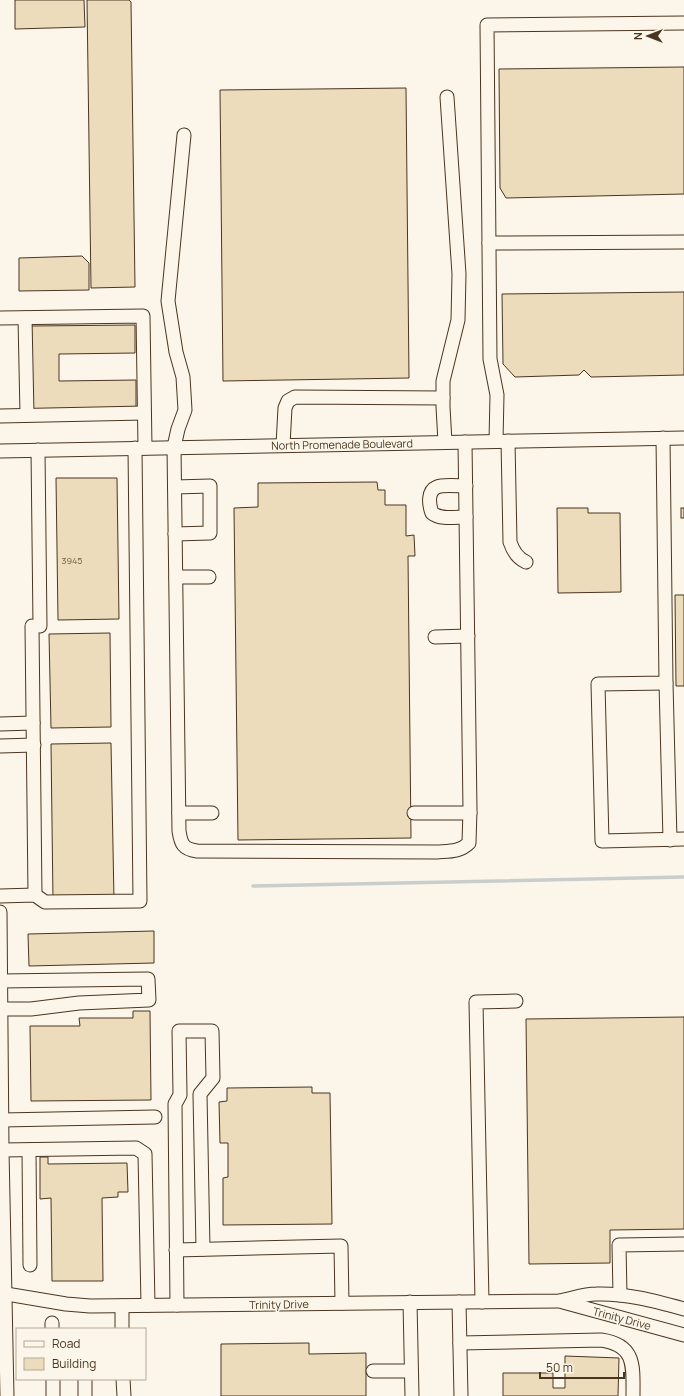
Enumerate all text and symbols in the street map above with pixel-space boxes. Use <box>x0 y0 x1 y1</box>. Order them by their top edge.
north arrow <box>628 16 668 56</box>
text: N <box>630 32 645 40</box>
street label: North Promenade Boulevard <box>271 435 413 453</box>
house number: 3945 <box>61 554 83 567</box>
street label: Trinity Drive <box>249 1296 309 1312</box>
street label: Trinity Drive <box>591 1303 653 1333</box>
legend <box>16 1328 146 1380</box>
text: Road <box>52 1335 80 1352</box>
scale bar <box>540 1354 624 1380</box>
text: Building <box>52 1355 96 1372</box>
text: 50 m <box>546 1359 573 1376</box>

